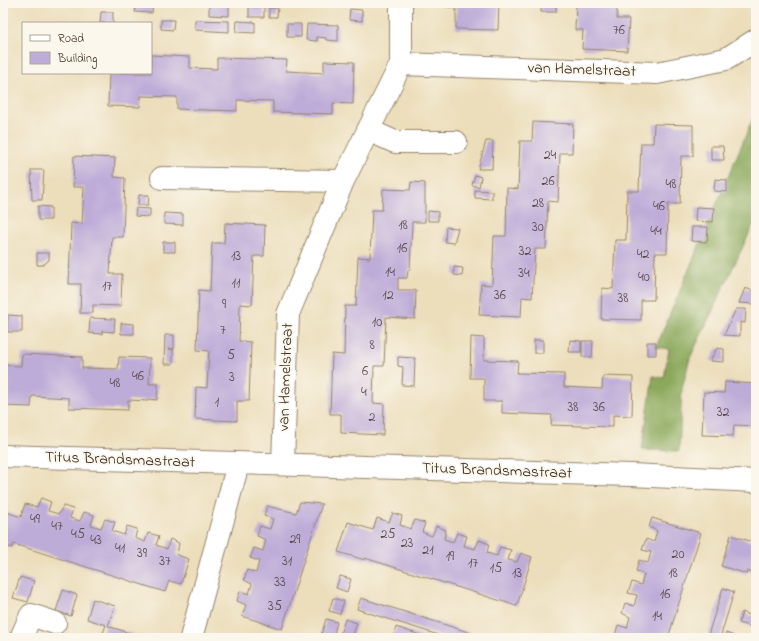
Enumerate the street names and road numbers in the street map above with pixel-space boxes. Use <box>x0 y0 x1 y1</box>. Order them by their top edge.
street label: van Hamelstraat <box>528 56 637 84</box>
street label: van Hamelstraat <box>272 322 300 431</box>
street label: Titus Brandsmastraat <box>44 445 196 475</box>
street label: Titus Brandsmastraat <box>421 456 573 486</box>

